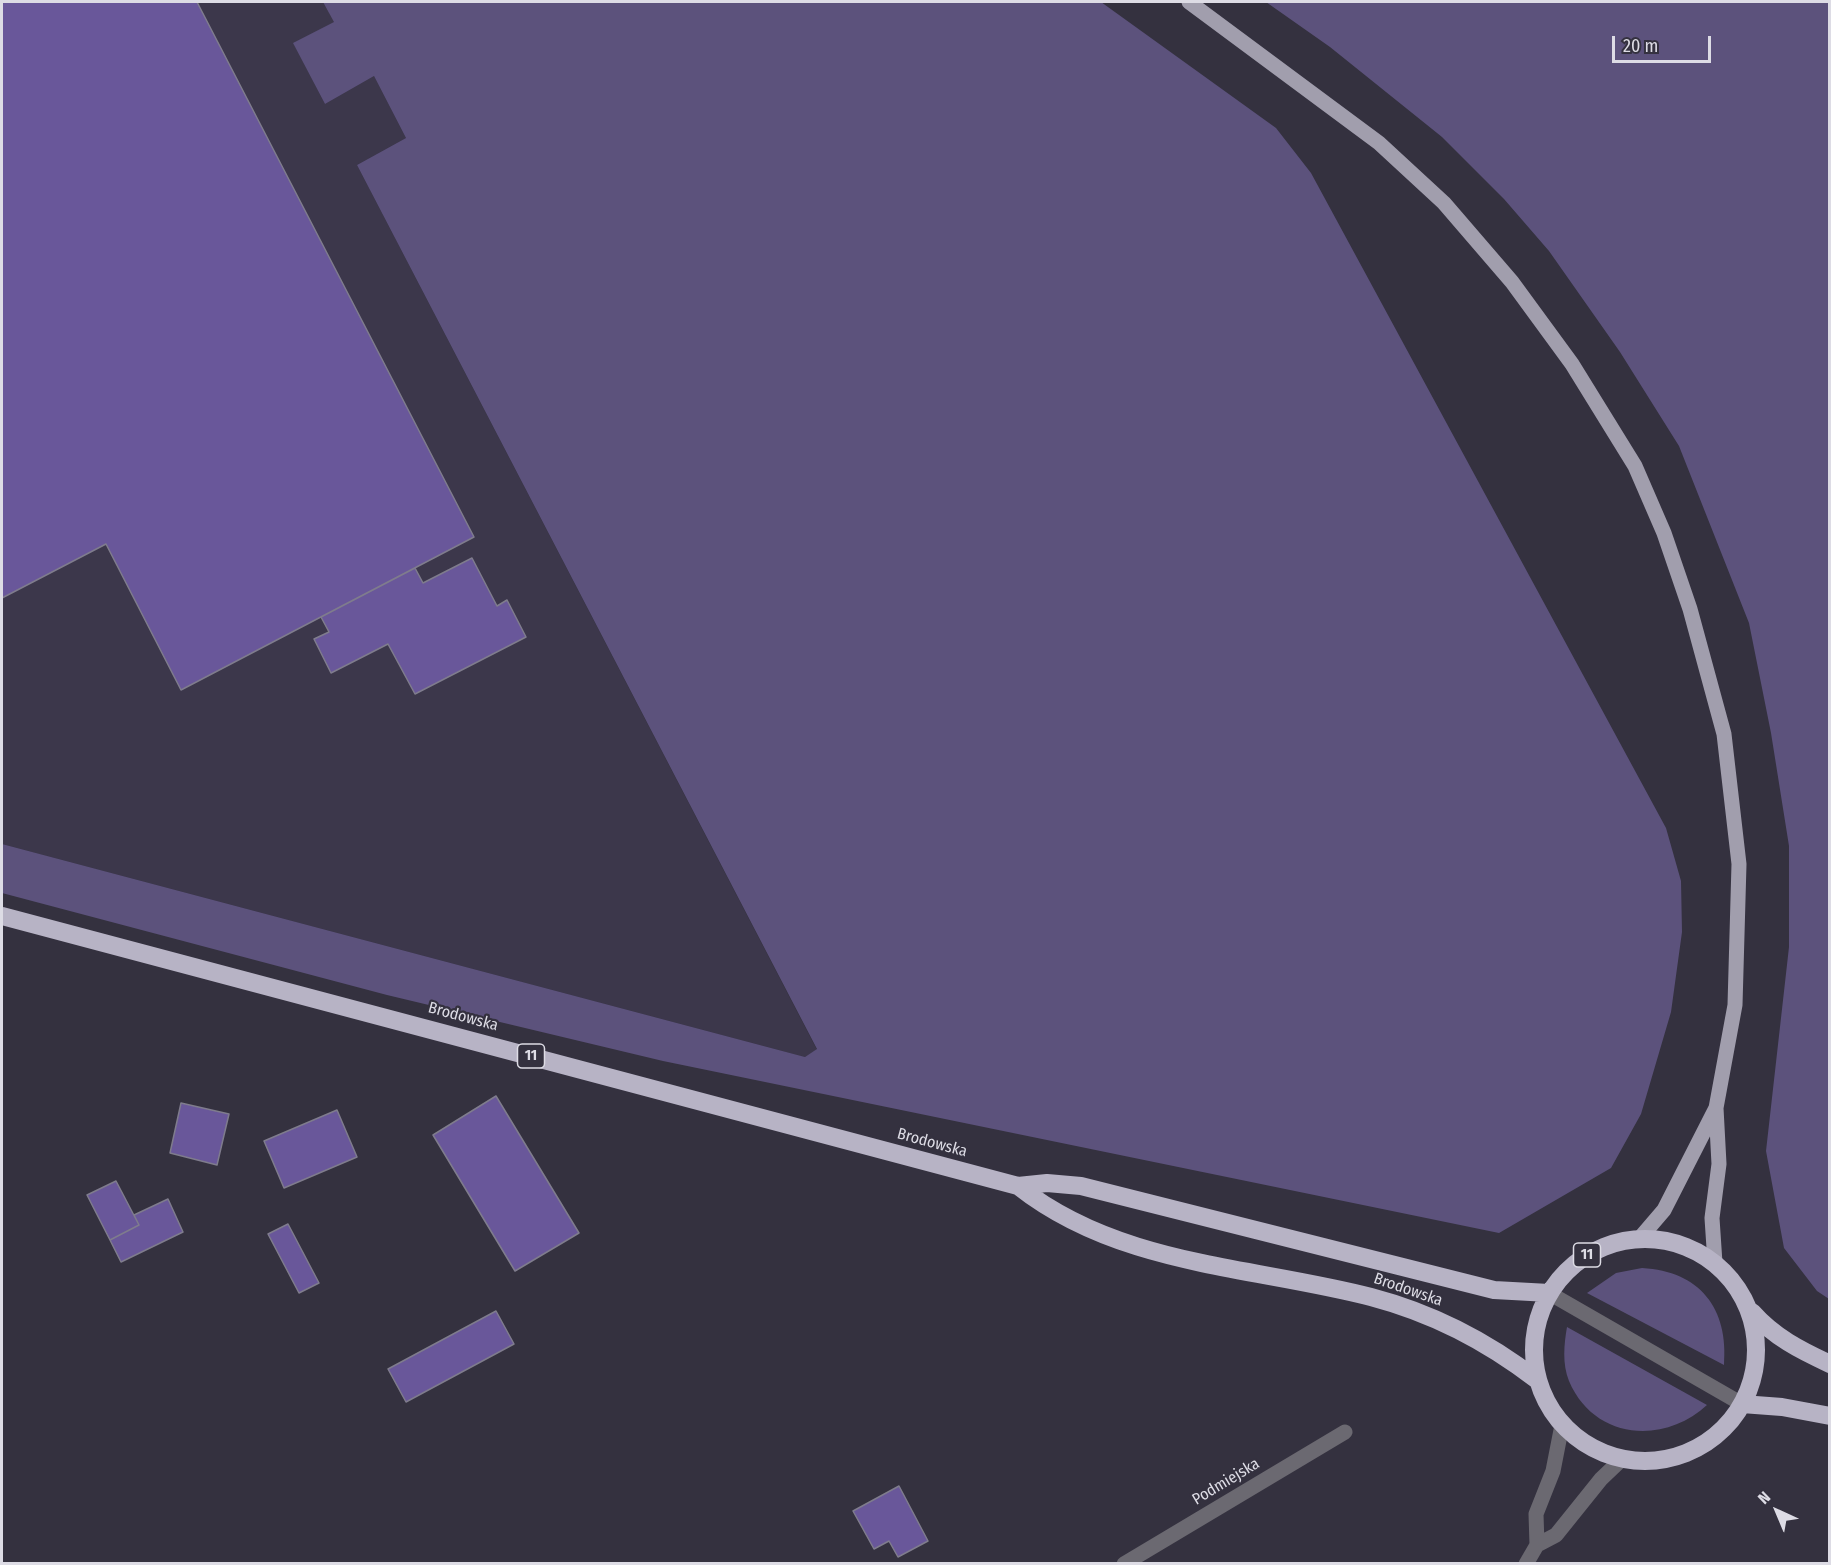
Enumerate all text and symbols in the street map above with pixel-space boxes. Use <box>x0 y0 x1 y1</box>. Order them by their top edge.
scale bar <box>1615 24 1714 62</box>
text: 20 m <box>1623 35 1658 57</box>
street label: Brodowska <box>426 998 500 1036</box>
road number: 11 <box>518 1044 544 1068</box>
street label: Brodowska <box>895 1124 969 1162</box>
road number: 11 <box>1574 1243 1600 1267</box>
street label: Brodowska <box>1371 1269 1445 1311</box>
street label: Podmiejska <box>1189 1454 1263 1510</box>
north arrow <box>1747 1481 1807 1541</box>
text: N <box>1754 1488 1774 1508</box>

